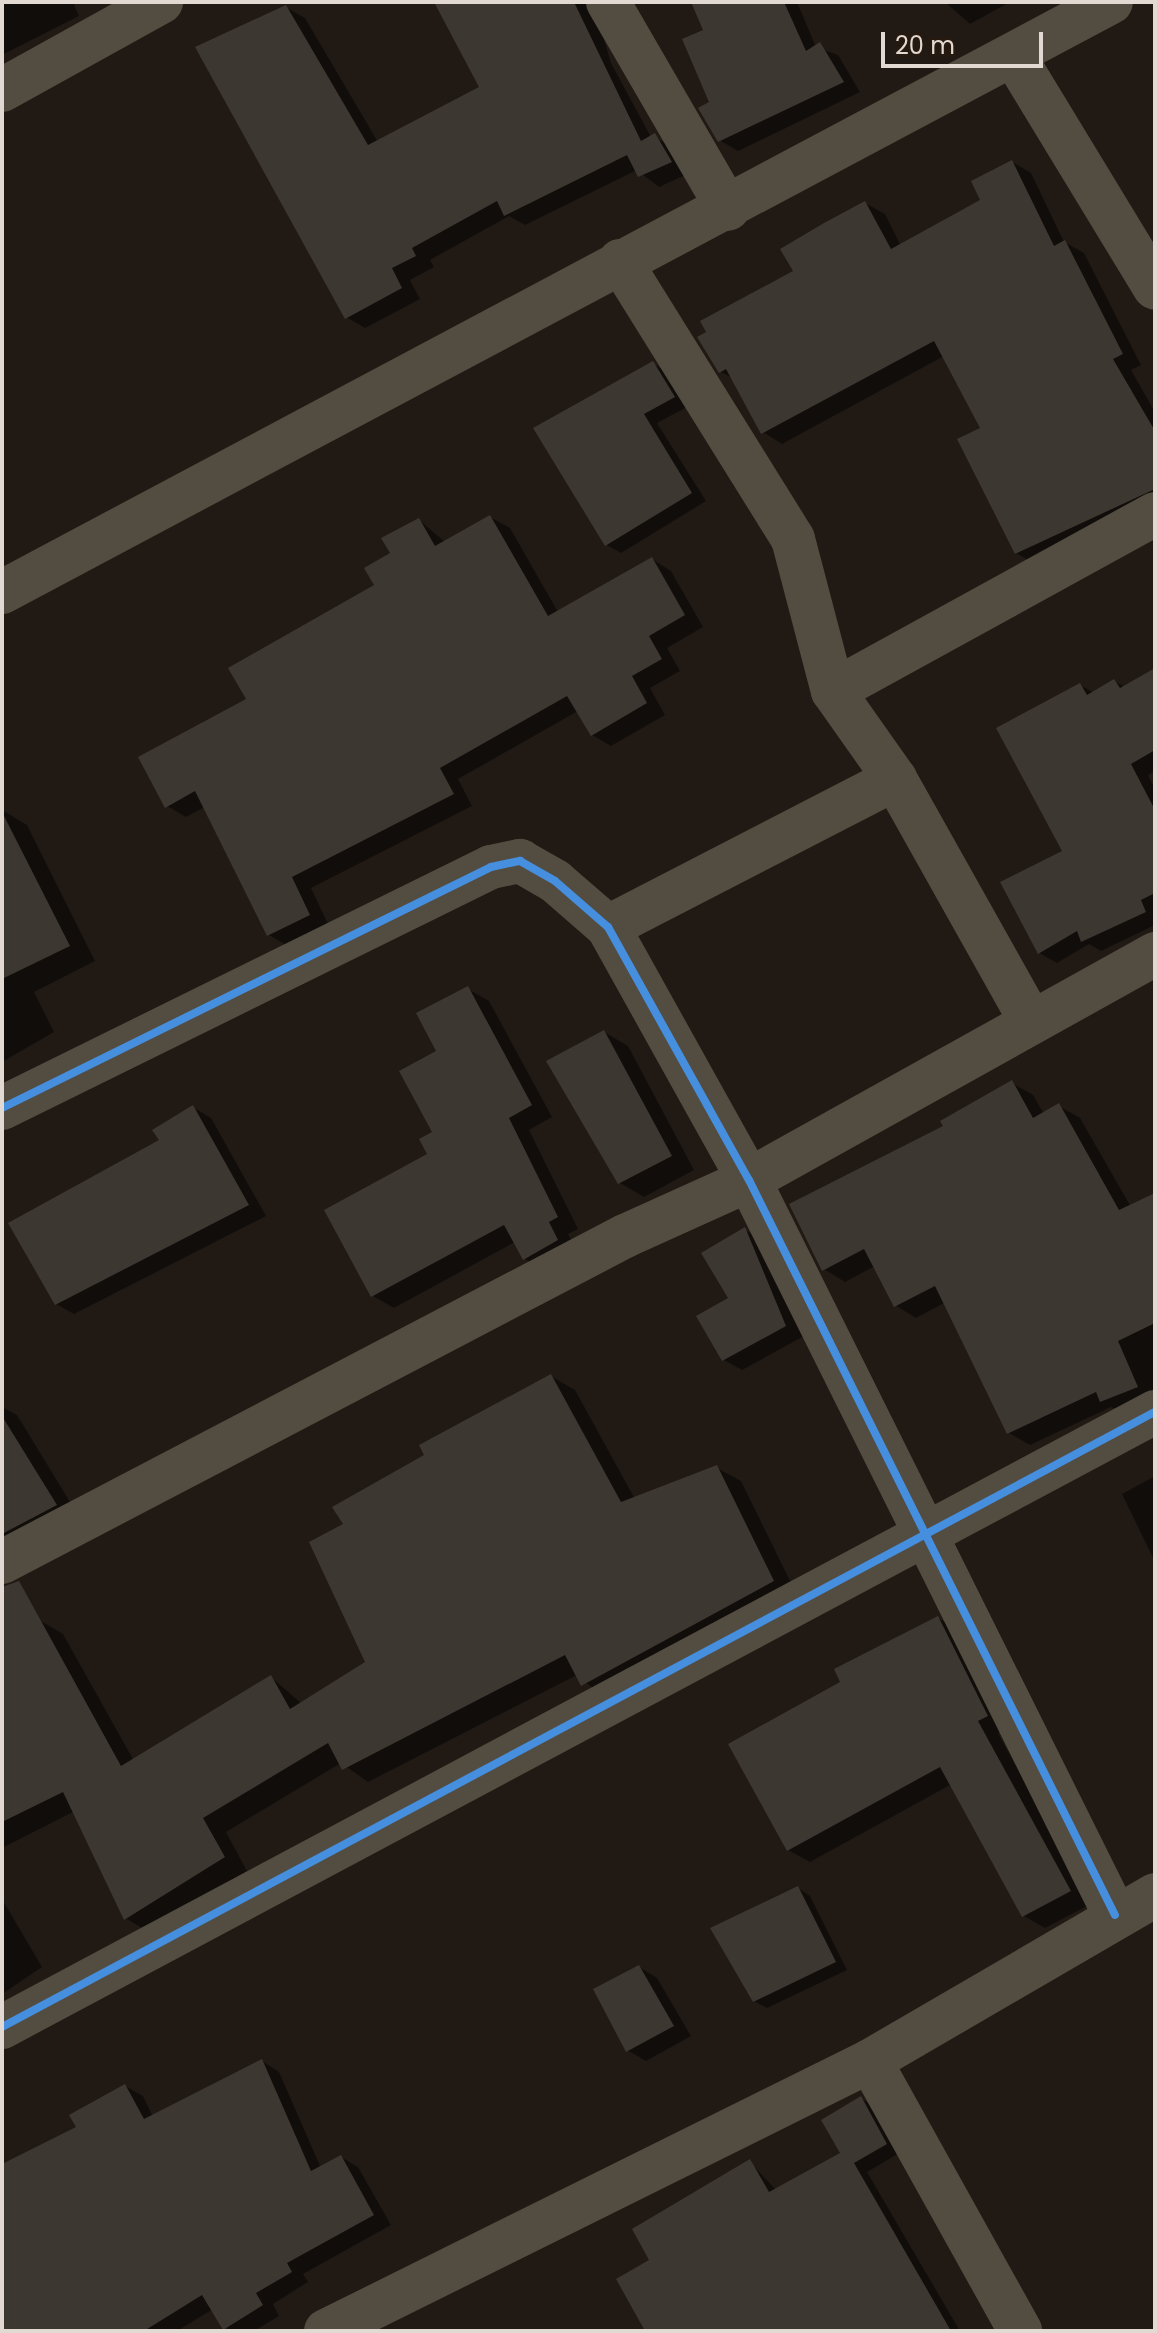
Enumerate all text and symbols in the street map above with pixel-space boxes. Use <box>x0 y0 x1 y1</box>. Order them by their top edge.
scale bar <box>885 16 1047 66</box>
text: 20 m <box>895 29 955 62</box>

